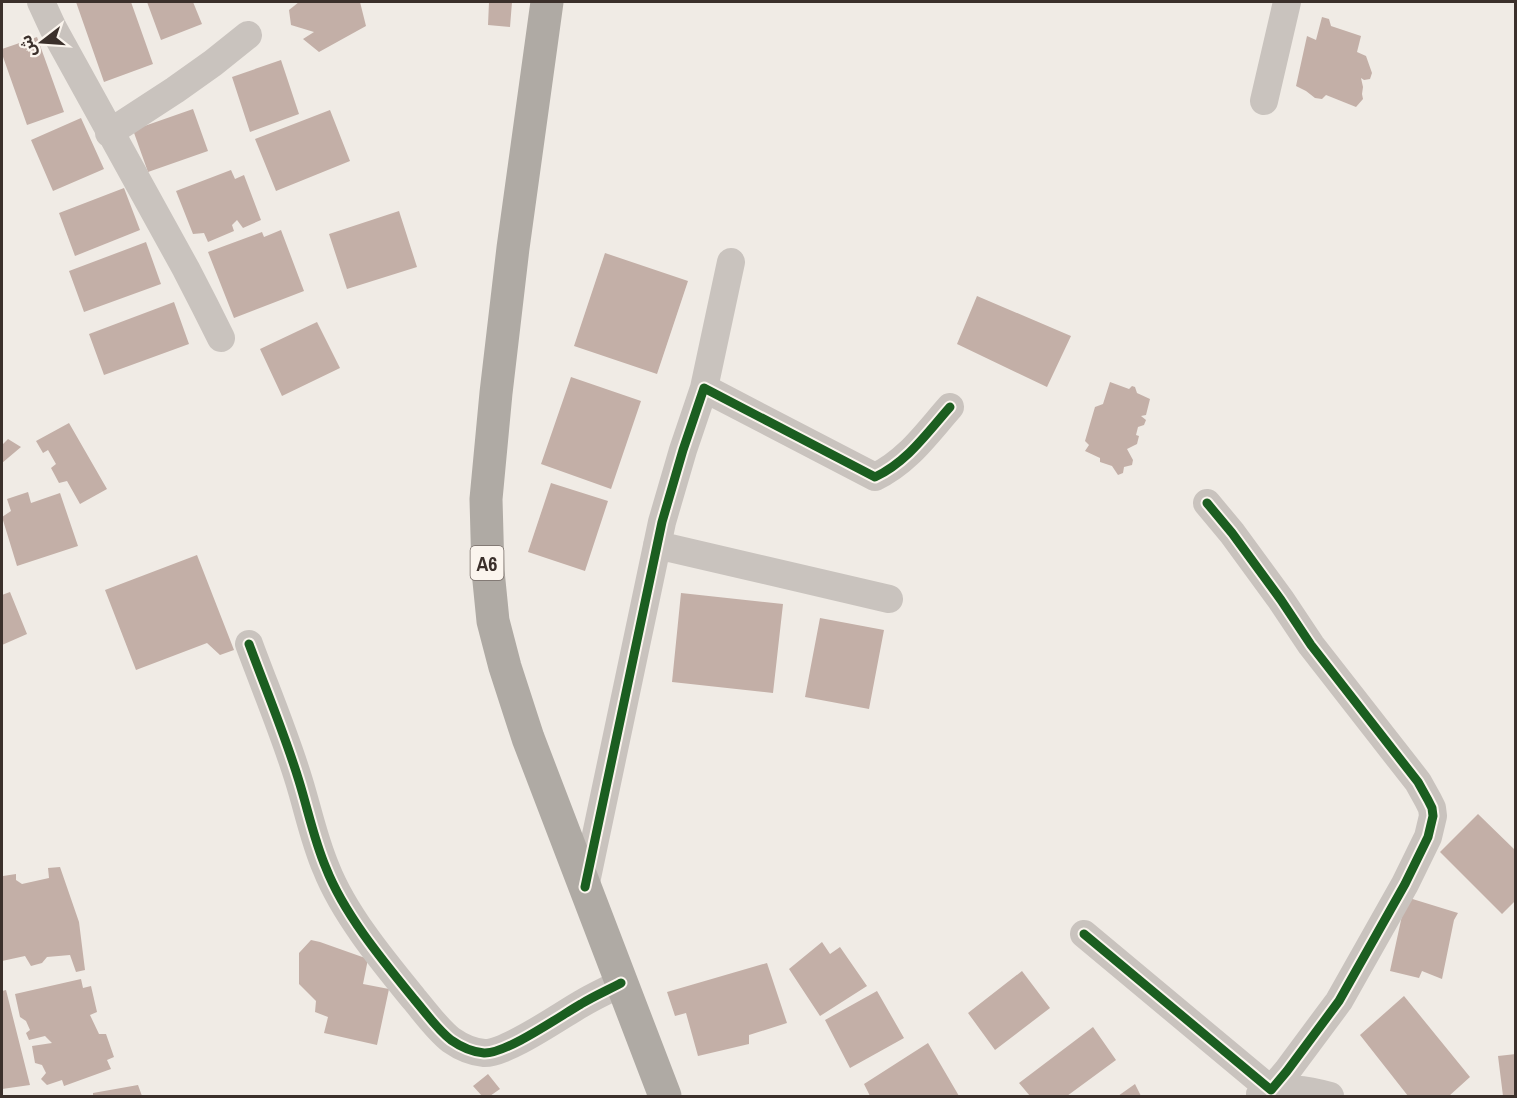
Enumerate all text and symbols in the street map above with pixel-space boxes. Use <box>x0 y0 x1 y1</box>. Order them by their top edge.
north arrow <box>12 12 72 72</box>
text: ش <box>14 33 41 60</box>
road number: A6 <box>470 546 504 580</box>

